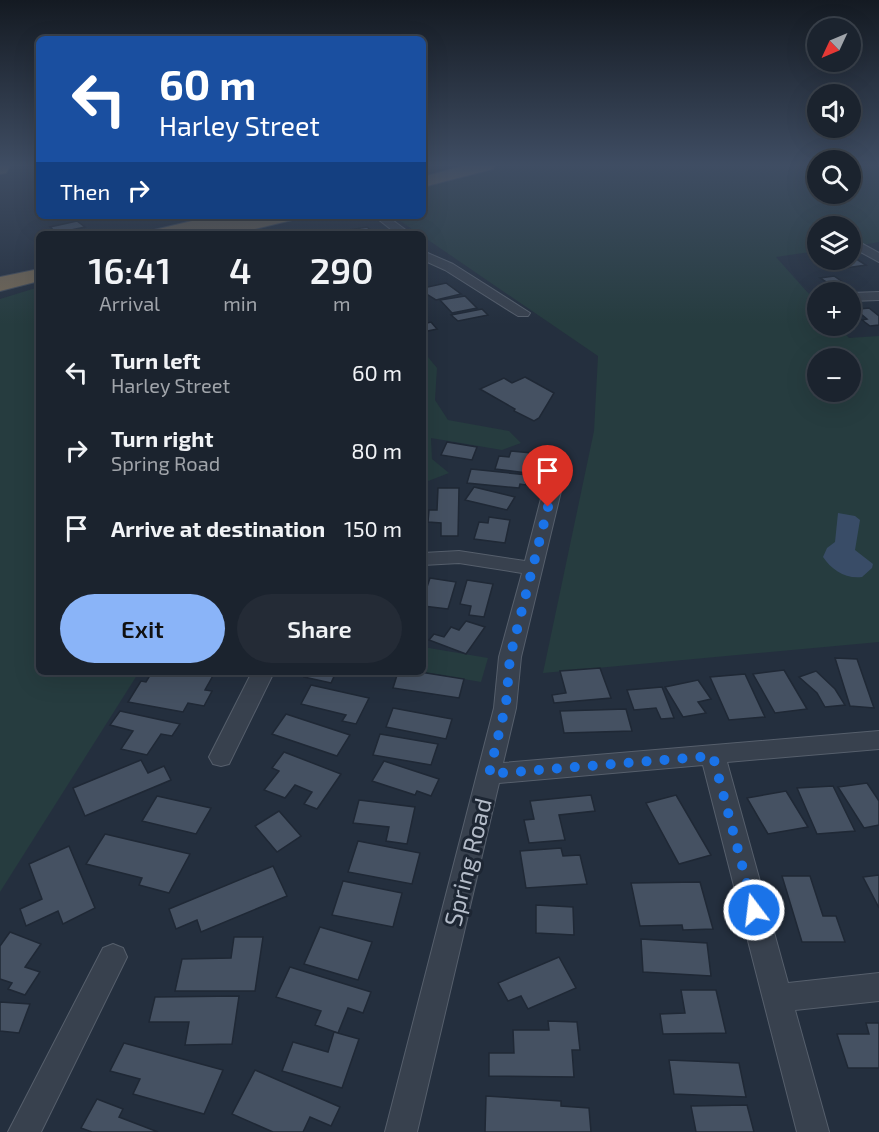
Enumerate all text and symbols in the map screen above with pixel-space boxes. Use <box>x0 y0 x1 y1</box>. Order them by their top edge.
north arrow <box>807 18 861 72</box>
map controls <box>807 18 861 402</box>
text: 60 m <box>159 58 256 108</box>
icon: left <box>60 60 138 138</box>
button: sound <box>807 84 861 138</box>
text: Harley Street <box>159 109 320 141</box>
button: search <box>807 150 861 204</box>
icon: right <box>122 174 155 207</box>
text: Then <box>60 178 110 204</box>
button: layers <box>807 216 861 270</box>
text: 16:41 <box>88 248 171 291</box>
text: 4 <box>229 248 252 291</box>
text: 290 <box>310 248 374 291</box>
button: + <box>807 282 861 336</box>
text: Arrival <box>99 291 160 315</box>
text: min <box>223 291 257 315</box>
text: m <box>333 291 350 315</box>
text: Turn left <box>111 347 200 373</box>
button: − <box>807 348 861 402</box>
icon: left <box>60 356 93 389</box>
text: 60 m <box>352 359 402 385</box>
text: Harley Street <box>111 373 230 397</box>
text: Turn right <box>111 425 213 451</box>
icon: right <box>60 434 93 467</box>
text: 80 m <box>351 437 402 463</box>
pin <box>522 445 573 507</box>
text: Spring Road <box>111 451 220 475</box>
icon: arrive <box>531 454 564 487</box>
icon: arrive <box>60 512 93 545</box>
text: Arrive at destination <box>111 515 325 541</box>
text: 150 m <box>344 515 402 541</box>
button: Exit <box>60 594 225 663</box>
button: Share <box>237 594 402 663</box>
street label: Spring Road <box>437 795 497 929</box>
position arrow <box>722 878 786 942</box>

